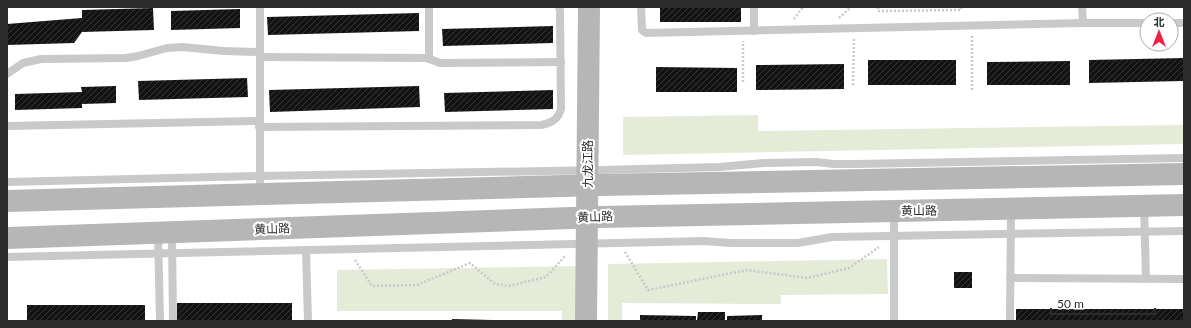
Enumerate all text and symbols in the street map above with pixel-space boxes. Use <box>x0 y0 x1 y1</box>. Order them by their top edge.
north arrow <box>1139 12 1179 52</box>
text: 北 <box>1154 15 1165 28</box>
street label: 九龙江路 <box>580 140 595 188</box>
street label: 黄山路 <box>901 203 937 218</box>
street label: 黄山路 <box>577 208 613 225</box>
street label: 黄山路 <box>254 220 290 237</box>
scale bar <box>1051 290 1155 316</box>
text: 50 m <box>1057 296 1084 311</box>

